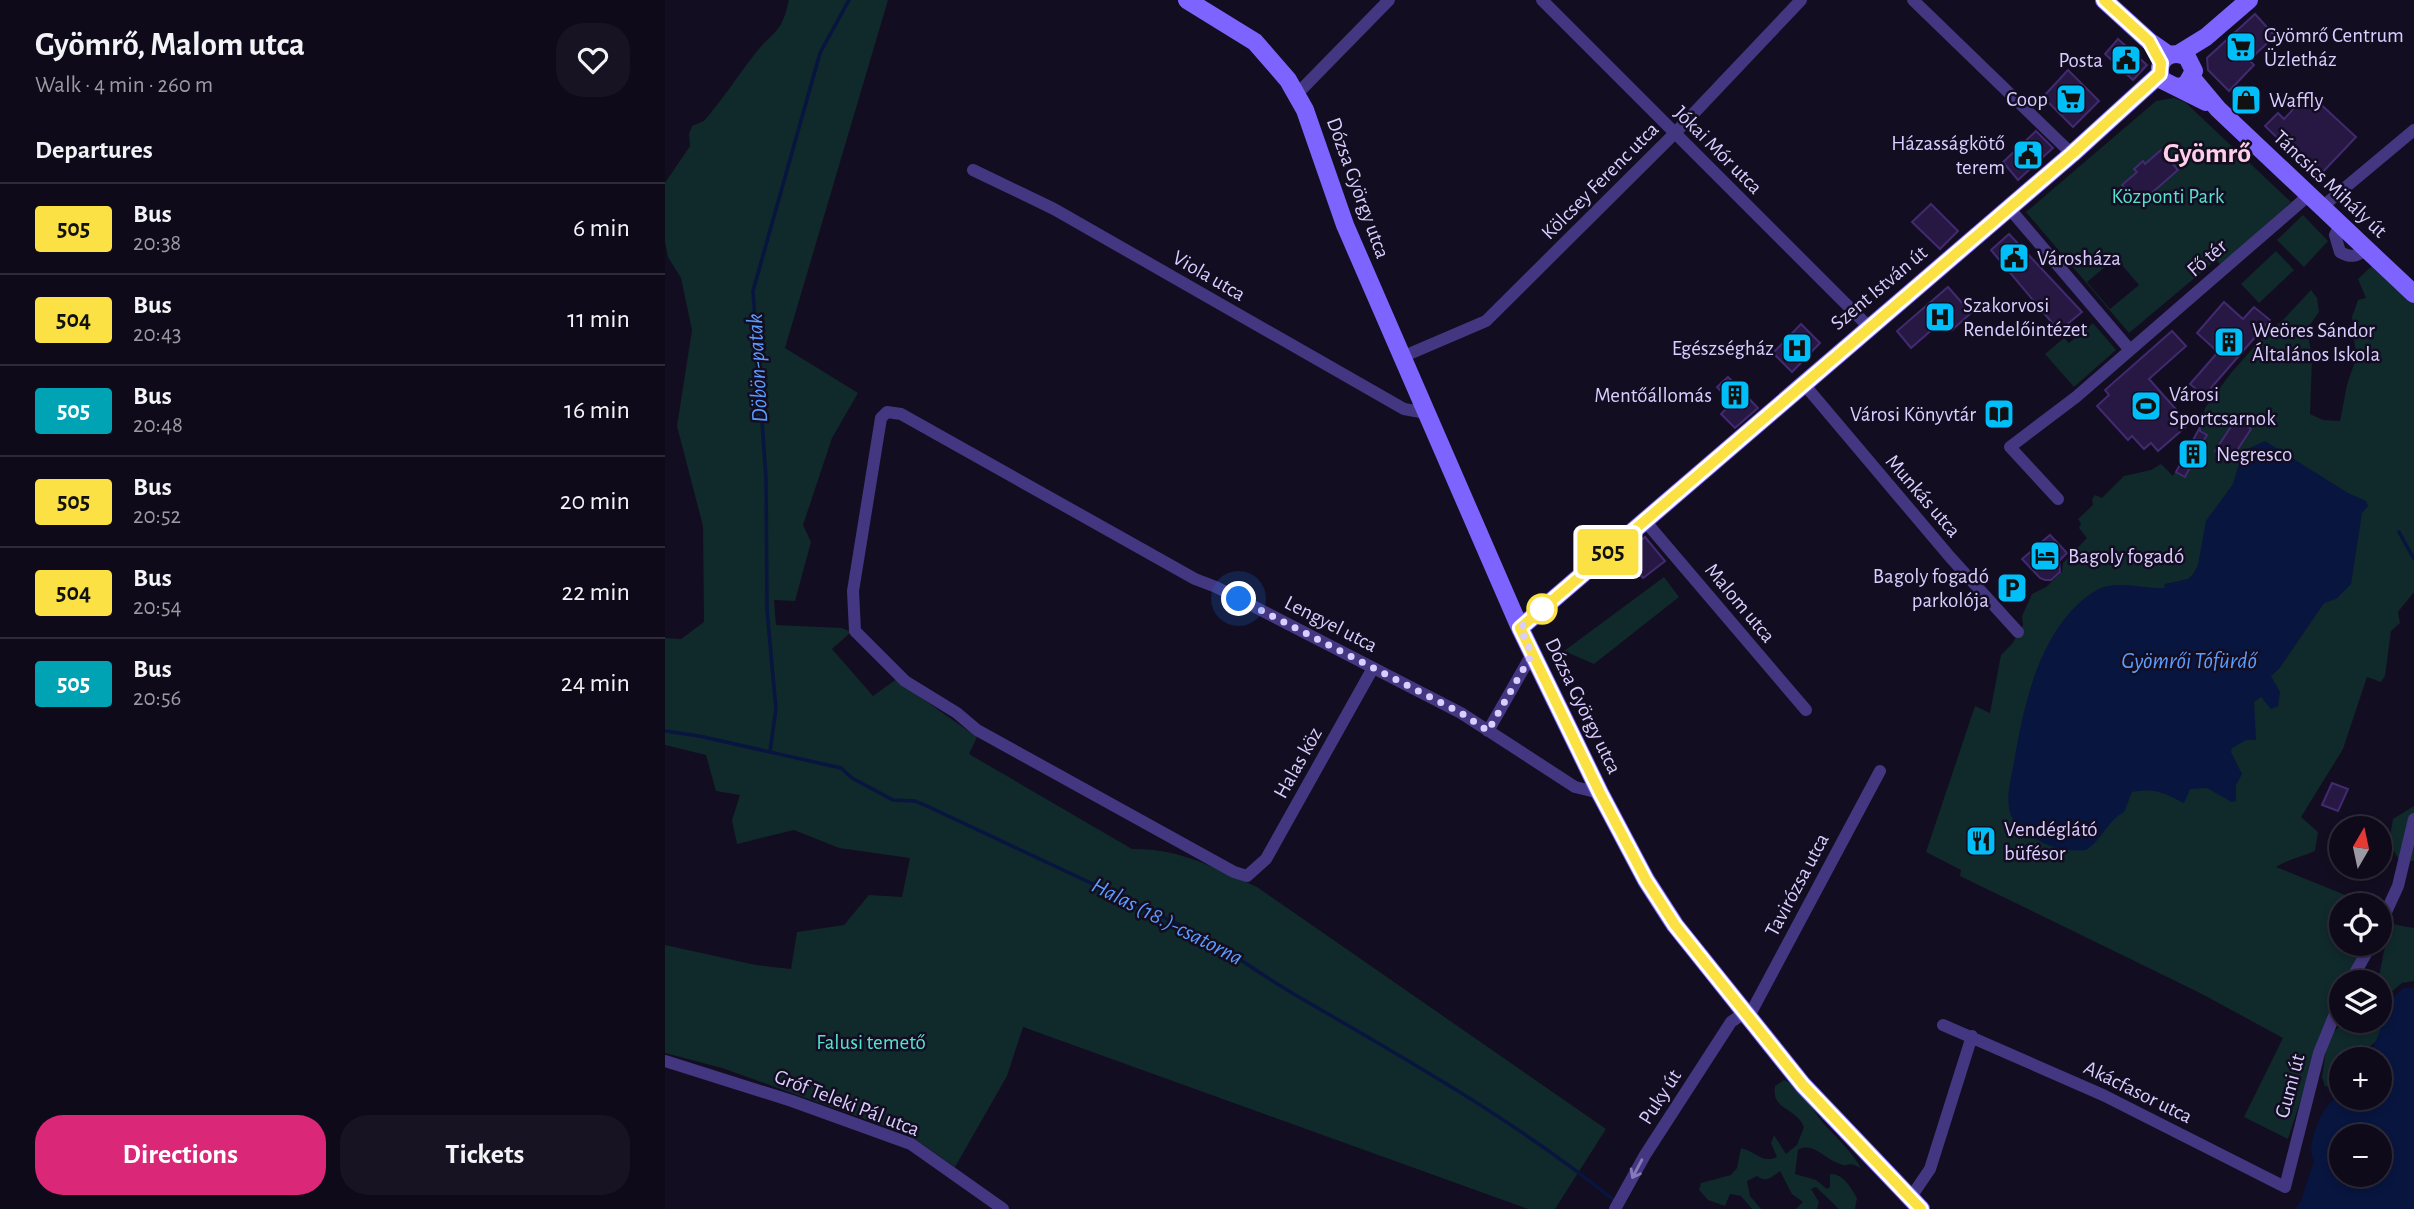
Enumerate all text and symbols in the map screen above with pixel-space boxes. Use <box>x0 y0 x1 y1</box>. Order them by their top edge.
button: heart <box>556 23 630 97</box>
place label: Gyömrő Centrum Üzletház <box>2264 25 2404 70</box>
text: Gyömrő, Malom utca <box>35 29 305 62</box>
supermarket icon: Gyömrő Centrum Üzletház <box>2224 30 2258 64</box>
public building icon: Posta <box>2109 43 2143 77</box>
place label: Posta <box>2058 50 2103 71</box>
text: Walk · 4 min · 260 m <box>35 74 213 97</box>
supermarket icon: Coop <box>2054 82 2088 116</box>
shop icon: Waffly <box>2229 83 2263 117</box>
place label: Coop <box>2006 89 2048 110</box>
place label: Waffly <box>2269 90 2323 111</box>
street label: Jókai Mór utca <box>1670 102 1766 198</box>
street label: Dózsa György utca <box>1323 115 1393 262</box>
street label: Kölcsey Ferenc utca <box>1537 118 1663 244</box>
street label: Táncsics Mihály út <box>2269 126 2391 242</box>
place label: Házasságkötő terem <box>1891 133 2005 178</box>
text: Departures <box>35 137 153 163</box>
public building icon: Házasságkötő terem <box>2011 138 2045 172</box>
district label: Gyömrő <box>2163 140 2251 168</box>
park label: Központi Park <box>2112 186 2225 207</box>
text: Bus <box>133 201 172 227</box>
text: 6 min <box>573 215 630 241</box>
text: 505 <box>57 217 90 241</box>
text: 20:38 <box>133 232 181 255</box>
street label: Fő tér <box>2183 235 2231 281</box>
public building icon: Városháza <box>1997 241 2031 275</box>
street label: Szent István út <box>1827 242 1931 334</box>
street label: Viola utca <box>1169 247 1249 305</box>
place label: Városháza <box>2037 248 2121 269</box>
text: Bus <box>133 292 172 318</box>
place label: Szakorvosi Rendelőintézet <box>1963 295 2088 340</box>
hospital icon: Szakorvosi Rendelőintézet <box>1923 300 1957 334</box>
text: 11 min <box>567 306 630 332</box>
text: 504 <box>56 308 91 332</box>
water label: Döbön-patak <box>744 312 772 423</box>
place label: Weöres Sándor Általános Iskola <box>2252 320 2381 365</box>
text: 20:43 <box>133 323 181 346</box>
building icon: Weöres Sándor Általános Iskola <box>2212 325 2246 359</box>
hospital icon: Egészségház <box>1780 331 1814 365</box>
place label: Egészségház <box>1672 338 1774 359</box>
building icon: Mentőállomás <box>1718 378 1752 412</box>
text: Bus <box>133 383 172 409</box>
place label: Városi Sportcsarnok <box>2169 384 2276 429</box>
place label: Mentőállomás <box>1594 385 1712 406</box>
sports icon: Városi Sportcsarnok <box>2129 389 2163 423</box>
text: 16 min <box>564 397 630 423</box>
library icon: Városi Könyvtár <box>1982 397 2016 431</box>
text: 505 <box>57 399 90 423</box>
place label: Városi Könyvtár <box>1850 404 1976 425</box>
text: 20:48 <box>133 414 183 437</box>
building icon: Negresco <box>2176 437 2210 471</box>
place label: Negresco <box>2216 444 2292 465</box>
street label: Munkás utca <box>1882 451 1965 542</box>
text: Bus <box>133 474 172 500</box>
text: 20 min <box>560 488 630 514</box>
text: 505 <box>57 490 90 514</box>
text: 20:52 <box>133 505 181 528</box>
line badge: 505 <box>1568 529 1648 575</box>
hotel icon: Bagoly fogadó <box>2028 539 2062 573</box>
text: 505 <box>1591 540 1625 564</box>
place label: Bagoly fogadó <box>2068 546 2184 567</box>
street label: Malom utca <box>1701 559 1779 647</box>
text: Bus <box>133 565 172 591</box>
place label: Bagoly fogadó parkolója <box>1873 566 1989 611</box>
parking icon: Bagoly fogadó parkolója <box>1995 571 2029 605</box>
text: 22 min <box>562 579 630 605</box>
text: 504 <box>56 581 91 605</box>
your location <box>1221 581 1256 616</box>
street label: Lengyel utca <box>1281 592 1381 656</box>
unlabelled marker <box>1527 594 1557 624</box>
text: 20:54 <box>133 596 182 619</box>
street label: Dózsa György utca <box>1541 635 1625 777</box>
water label: Gyömrői Tófürdő <box>2121 650 2258 673</box>
text: Bus <box>133 656 172 682</box>
text: 24 min <box>561 670 630 696</box>
text: 505 <box>57 672 90 696</box>
text: 20:56 <box>133 687 181 710</box>
street label: Halas köz <box>1270 724 1326 802</box>
north arrow <box>2329 816 2392 878</box>
map controls <box>2329 816 2392 1187</box>
place label: Vendéglátó büfésor <box>2004 819 2098 864</box>
restaurant icon: Vendéglátó büfésor <box>1964 824 1998 858</box>
street label: Tavirózsa utca <box>1761 830 1833 940</box>
water label: Halas (18.)-csatorna <box>1088 874 1246 970</box>
button: locate <box>2329 893 2392 956</box>
button: layers <box>2329 970 2392 1033</box>
park label: Falusi temető <box>816 1032 926 1053</box>
button: + <box>2329 1047 2392 1110</box>
street label: Gumi út <box>2271 1051 2309 1120</box>
street label: Akácfasor utca <box>2080 1057 2196 1127</box>
street label: Gróf Teleki Pál utca <box>772 1066 923 1140</box>
street label: Puky út <box>1635 1066 1686 1128</box>
button: Directions <box>35 1115 326 1195</box>
button: Tickets <box>340 1115 630 1195</box>
button: − <box>2329 1124 2392 1187</box>
one-way arrow <box>1630 1159 1644 1179</box>

